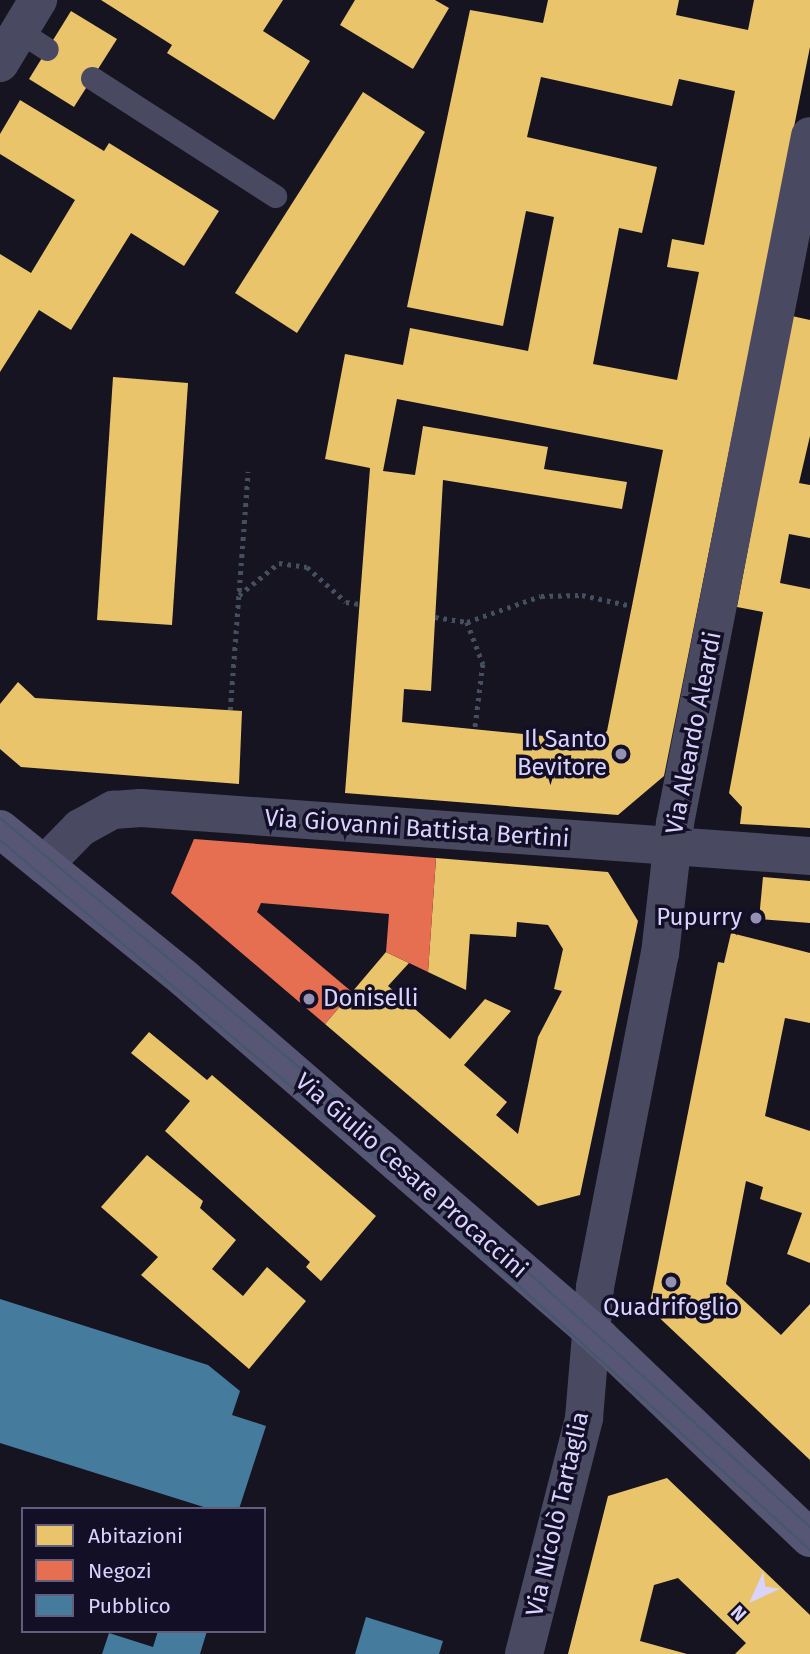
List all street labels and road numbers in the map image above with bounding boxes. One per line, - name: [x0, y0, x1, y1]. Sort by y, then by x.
- street label: Via Aleardo Aleardi: [660, 629, 728, 837]
- street label: Via Giovanni Battista Bertini: [264, 804, 570, 854]
- street label: Via Giulio Cesare Procaccini: [289, 1067, 533, 1285]
- street label: Via Nicolò Tartaglia: [520, 1409, 596, 1619]

